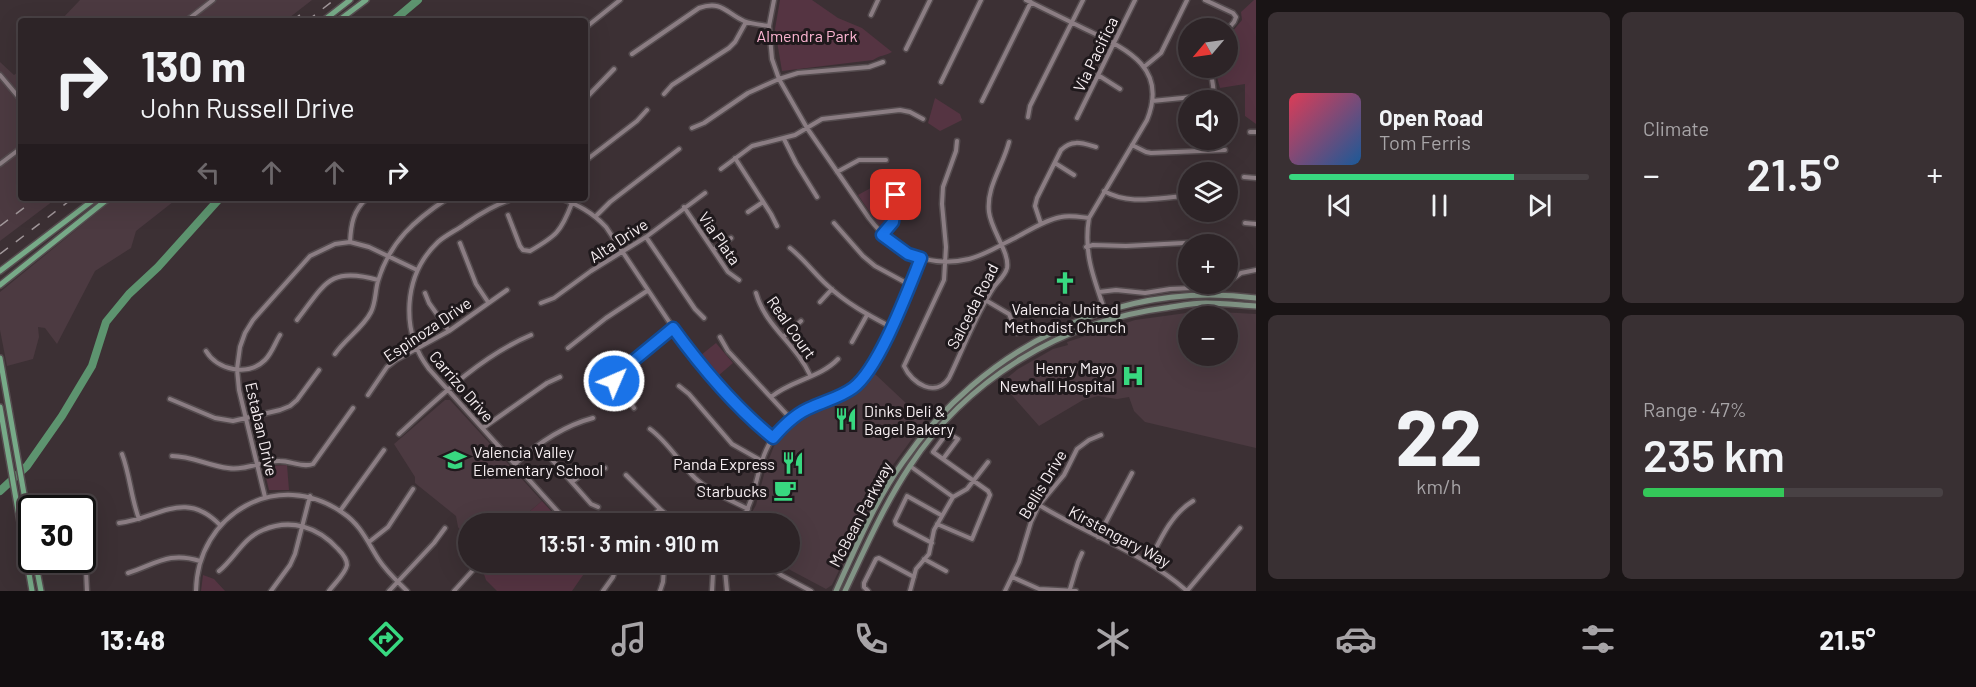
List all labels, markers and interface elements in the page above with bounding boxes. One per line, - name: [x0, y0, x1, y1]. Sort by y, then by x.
- street label: Via Pacifica: [1069, 13, 1121, 95]
- north arrow: [1178, 18, 1238, 78]
- map controls: [1178, 18, 1238, 366]
- park label: Almendra Park: [757, 26, 857, 45]
- text: 130 m: [141, 40, 246, 90]
- icon: right: [42, 42, 120, 120]
- button: sound: [1178, 90, 1238, 150]
- text: John Russell Drive: [141, 91, 355, 123]
- text: Open Road: [1379, 104, 1483, 130]
- text: Climate: [1643, 116, 1709, 140]
- text: Tom Ferris: [1379, 130, 1471, 154]
- text: 21.5°: [1746, 146, 1840, 200]
- text: −: [1643, 154, 1660, 194]
- text: +: [1926, 154, 1943, 194]
- icon: left: [192, 156, 225, 189]
- icon: ahead: [255, 156, 288, 189]
- icon: ahead: [318, 156, 351, 189]
- icon: right: [381, 156, 414, 189]
- button: layers: [1178, 162, 1238, 222]
- pin: [870, 169, 921, 220]
- icon: arrive: [879, 178, 912, 211]
- icon: previous: [1323, 189, 1356, 222]
- icon: pause: [1423, 189, 1456, 222]
- icon: next: [1523, 189, 1556, 222]
- street label: Via Plata: [695, 208, 745, 268]
- street label: Alta Drive: [585, 214, 651, 266]
- button: +: [1178, 234, 1238, 294]
- street label: Salceda Road: [942, 260, 1002, 352]
- church icon: Valencia United Methodist Church: [1052, 270, 1078, 296]
- street label: Real Court: [764, 292, 820, 362]
- street label: Espinoza Drive: [380, 293, 474, 365]
- place label: Valencia United Methodist Church: [1004, 299, 1126, 336]
- button: −: [1178, 306, 1238, 366]
- street label: Carrizo Drive: [426, 346, 498, 426]
- position arrow: [582, 349, 646, 413]
- place label: Henry Mayo Newhall Hospital: [999, 358, 1115, 395]
- hospital icon: Henry Mayo Newhall Hospital: [1120, 363, 1146, 389]
- street label: Estaban Drive: [242, 380, 282, 478]
- text: 22: [1395, 388, 1483, 482]
- text: Range · 47%: [1643, 397, 1747, 421]
- place label: Dinks Deli & Bagel Bakery: [864, 401, 955, 438]
- restaurant icon: Dinks Deli & Bagel Bakery: [833, 406, 859, 432]
- text: 235 km: [1643, 427, 1785, 481]
- place label: Valencia Valley Elementary School: [473, 442, 603, 479]
- street label: Bellis Drive: [1014, 446, 1070, 522]
- school or university icon: Valencia Valley Elementary School: [442, 447, 468, 473]
- restaurant icon: Panda Express: [780, 450, 806, 476]
- place label: Panda Express: [673, 454, 775, 473]
- street label: McBean Parkway: [824, 458, 896, 570]
- text: km/h: [1416, 474, 1462, 498]
- cafe icon: Starbucks: [772, 477, 798, 503]
- place label: Starbucks: [697, 481, 767, 500]
- speed limit sign: 30: [18, 495, 96, 573]
- street label: Kirstengary Way: [1066, 501, 1175, 571]
- text: 13:51 · 3 min · 910 m: [539, 530, 719, 556]
- icon: directions: [365, 618, 407, 660]
- icon: music: [608, 618, 650, 660]
- icon: phone: [850, 618, 892, 660]
- icon: climate: [1092, 618, 1134, 660]
- icon: car: [1335, 618, 1377, 660]
- icon: filters: [1577, 618, 1619, 660]
- text: 13:48: [100, 623, 165, 655]
- text: 21.5°: [1819, 623, 1876, 655]

